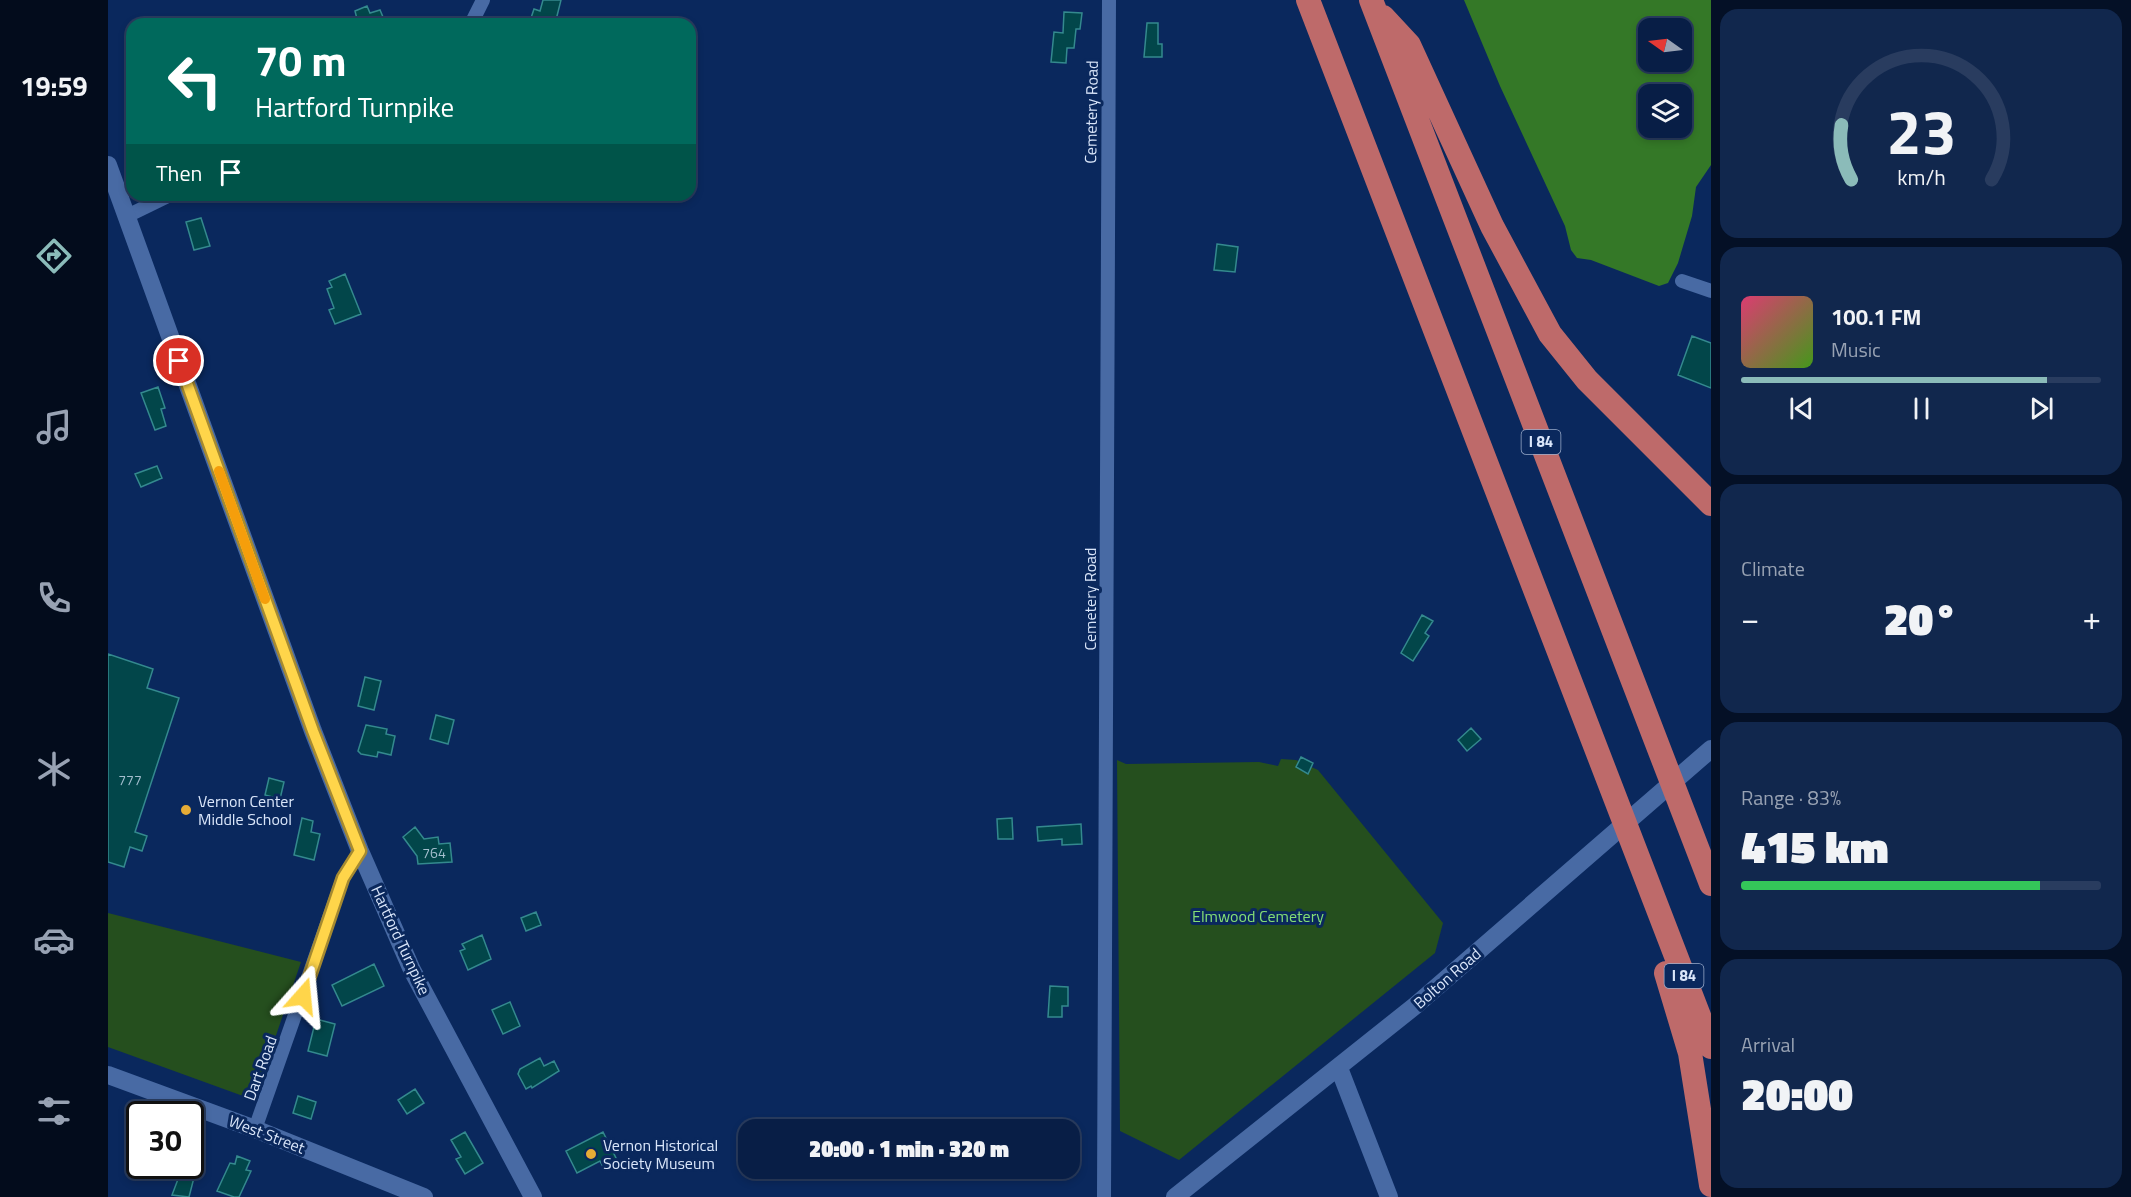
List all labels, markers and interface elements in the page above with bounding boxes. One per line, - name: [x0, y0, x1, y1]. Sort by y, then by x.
- north arrow: [1638, 18, 1692, 72]
- map controls: [1638, 18, 1692, 138]
- text: 70 m: [255, 28, 347, 92]
- icon: left: [156, 42, 234, 120]
- street label: Cemetery Road: [1078, 60, 1104, 164]
- text: 19:59: [20, 65, 88, 106]
- text: 23: [1886, 83, 1956, 178]
- button: layers: [1638, 84, 1692, 138]
- text: Hartford Turnpike: [255, 86, 454, 127]
- text: Then: [156, 156, 202, 190]
- icon: arrive: [214, 156, 247, 189]
- text: km/h: [1897, 162, 1945, 194]
- icon: directions: [33, 235, 75, 277]
- text: 100.1 FM: [1831, 300, 1921, 334]
- text: Music: [1831, 334, 1881, 365]
- pin: [153, 335, 204, 386]
- icon: arrive: [162, 344, 195, 377]
- icon: previous: [1785, 392, 1818, 425]
- icon: pause: [1905, 392, 1938, 425]
- icon: next: [2025, 392, 2058, 425]
- icon: music: [33, 406, 75, 448]
- road number: I 84: [1522, 430, 1560, 454]
- street label: Cemetery Road: [1078, 547, 1102, 651]
- text: Climate: [1741, 553, 1805, 584]
- icon: phone: [33, 577, 75, 619]
- text: 20°: [1884, 584, 1958, 652]
- text: −: [1741, 593, 1759, 643]
- text: +: [2083, 593, 2101, 643]
- icon: climate: [33, 748, 75, 790]
- house number: 777: [118, 769, 142, 790]
- text: Range · 83%: [1741, 782, 1841, 813]
- place label: Vernon Center Middle School: [198, 789, 294, 831]
- marker: Vernon Center Middle School: [179, 803, 193, 817]
- text: 415 km: [1741, 812, 1889, 880]
- house number: 764: [422, 842, 446, 863]
- street label: Hartford Turnpike: [365, 881, 437, 999]
- park label: Elmwood Cemetery: [1192, 904, 1324, 928]
- icon: car: [33, 919, 75, 961]
- street label: Bolton Road: [1408, 942, 1486, 1014]
- position arrow: [271, 964, 335, 1028]
- road number: I 84: [1664, 964, 1704, 988]
- text: Arrival: [1741, 1029, 1795, 1060]
- street label: Dart Road: [237, 1032, 283, 1104]
- text: 20:00: [1741, 1059, 1853, 1127]
- icon: filters: [33, 1090, 75, 1132]
- speed limit sign: 30: [126, 1101, 204, 1179]
- street label: West Street: [225, 1109, 309, 1160]
- text: 20:00 · 1 min · 320 m: [809, 1132, 1009, 1166]
- place label: Vernon Historical Society Museum: [603, 1133, 718, 1175]
- marker: Vernon Historical Society Museum: [584, 1147, 598, 1161]

